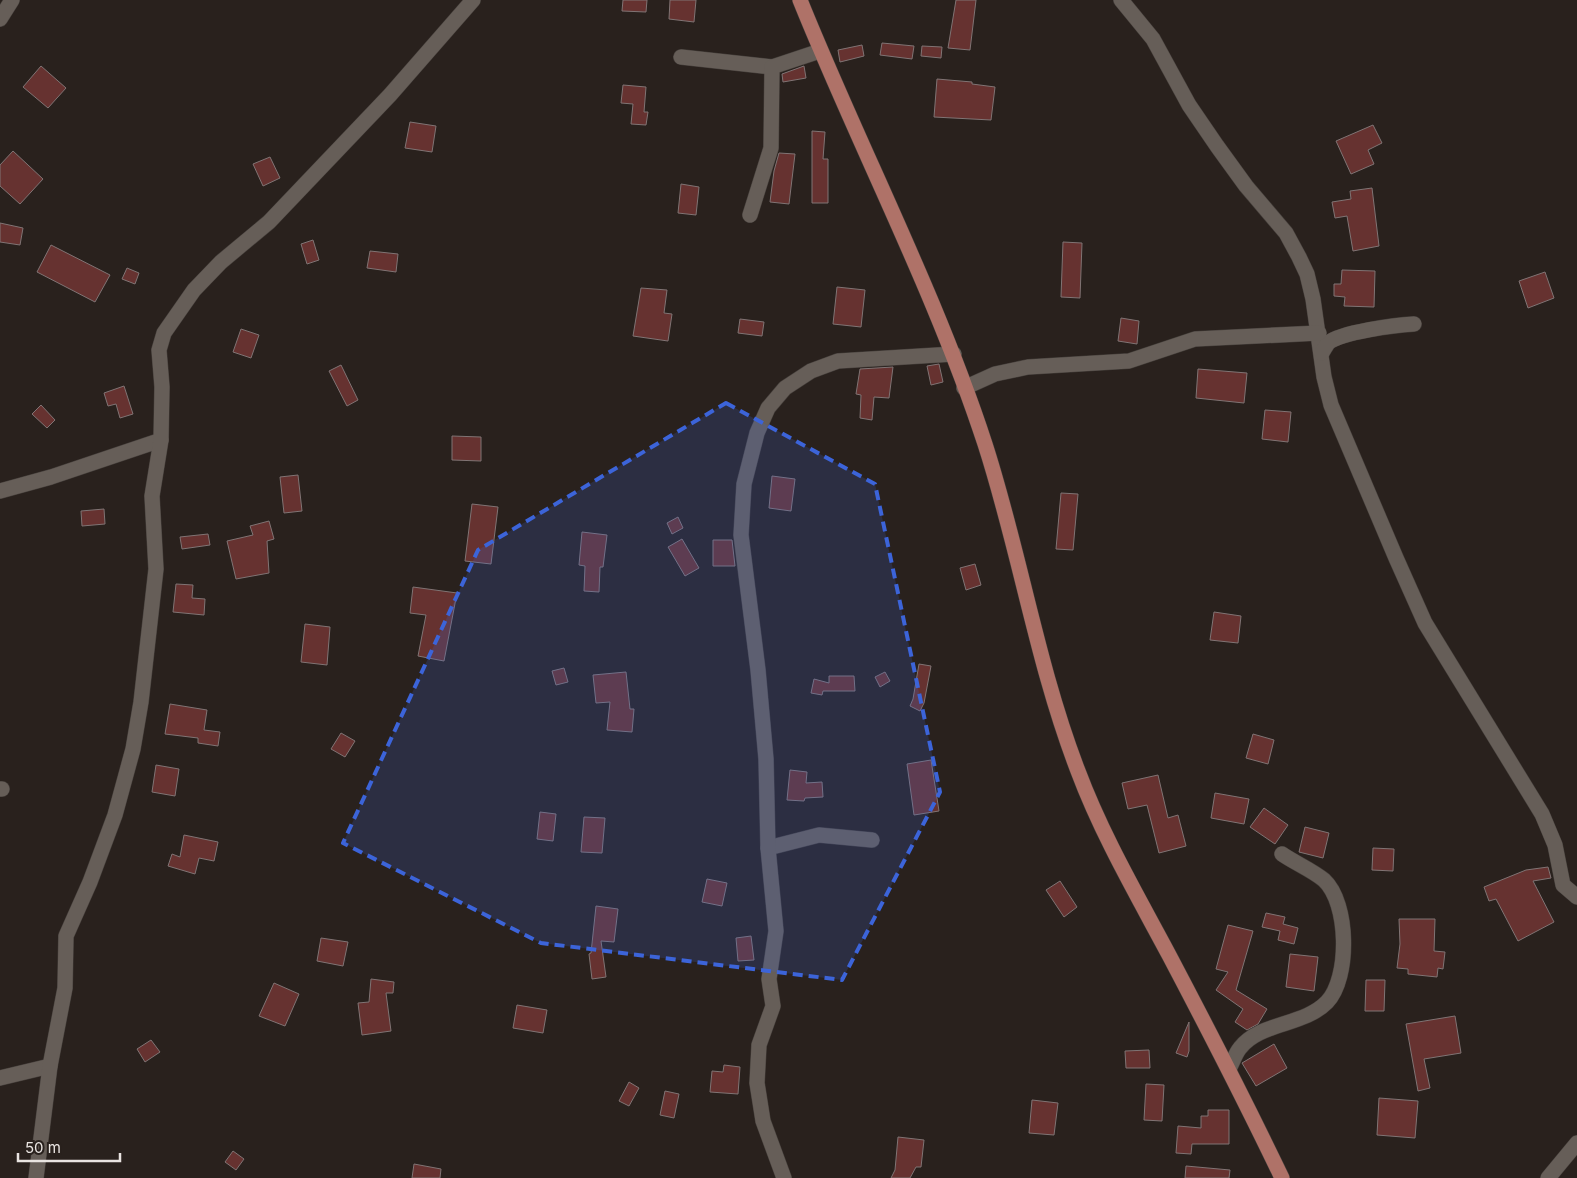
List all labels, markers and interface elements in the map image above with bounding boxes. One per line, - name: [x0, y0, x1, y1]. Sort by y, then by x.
- scale bar: [18, 1130, 120, 1162]
- text: 50 m: [25, 1138, 61, 1157]

